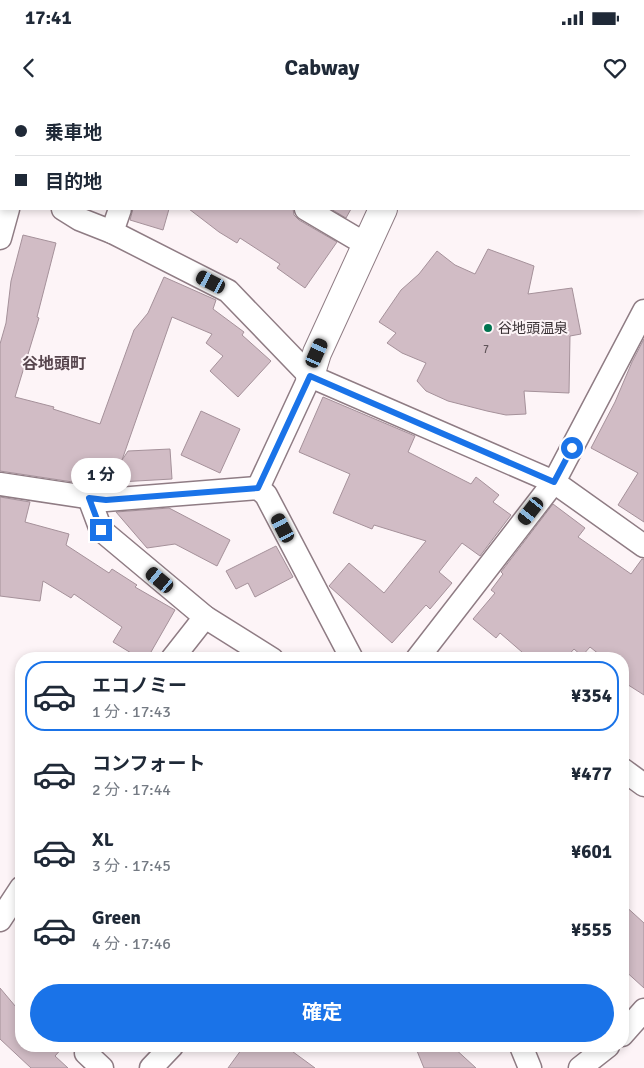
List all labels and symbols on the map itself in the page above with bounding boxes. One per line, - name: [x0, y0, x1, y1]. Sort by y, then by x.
- car: [194, 269, 227, 295]
- place label: 谷地頭温泉: [498, 320, 568, 337]
- marker: 谷地頭温泉: [482, 322, 494, 334]
- car: [304, 336, 329, 370]
- house number: 7: [483, 343, 489, 356]
- district label: 谷地頭町: [22, 354, 86, 374]
- route start: [561, 437, 583, 459]
- callout: 1 分: [71, 458, 131, 492]
- car: [515, 495, 546, 527]
- car: [269, 511, 296, 545]
- route end: [90, 519, 112, 541]
- car: [143, 565, 176, 595]

